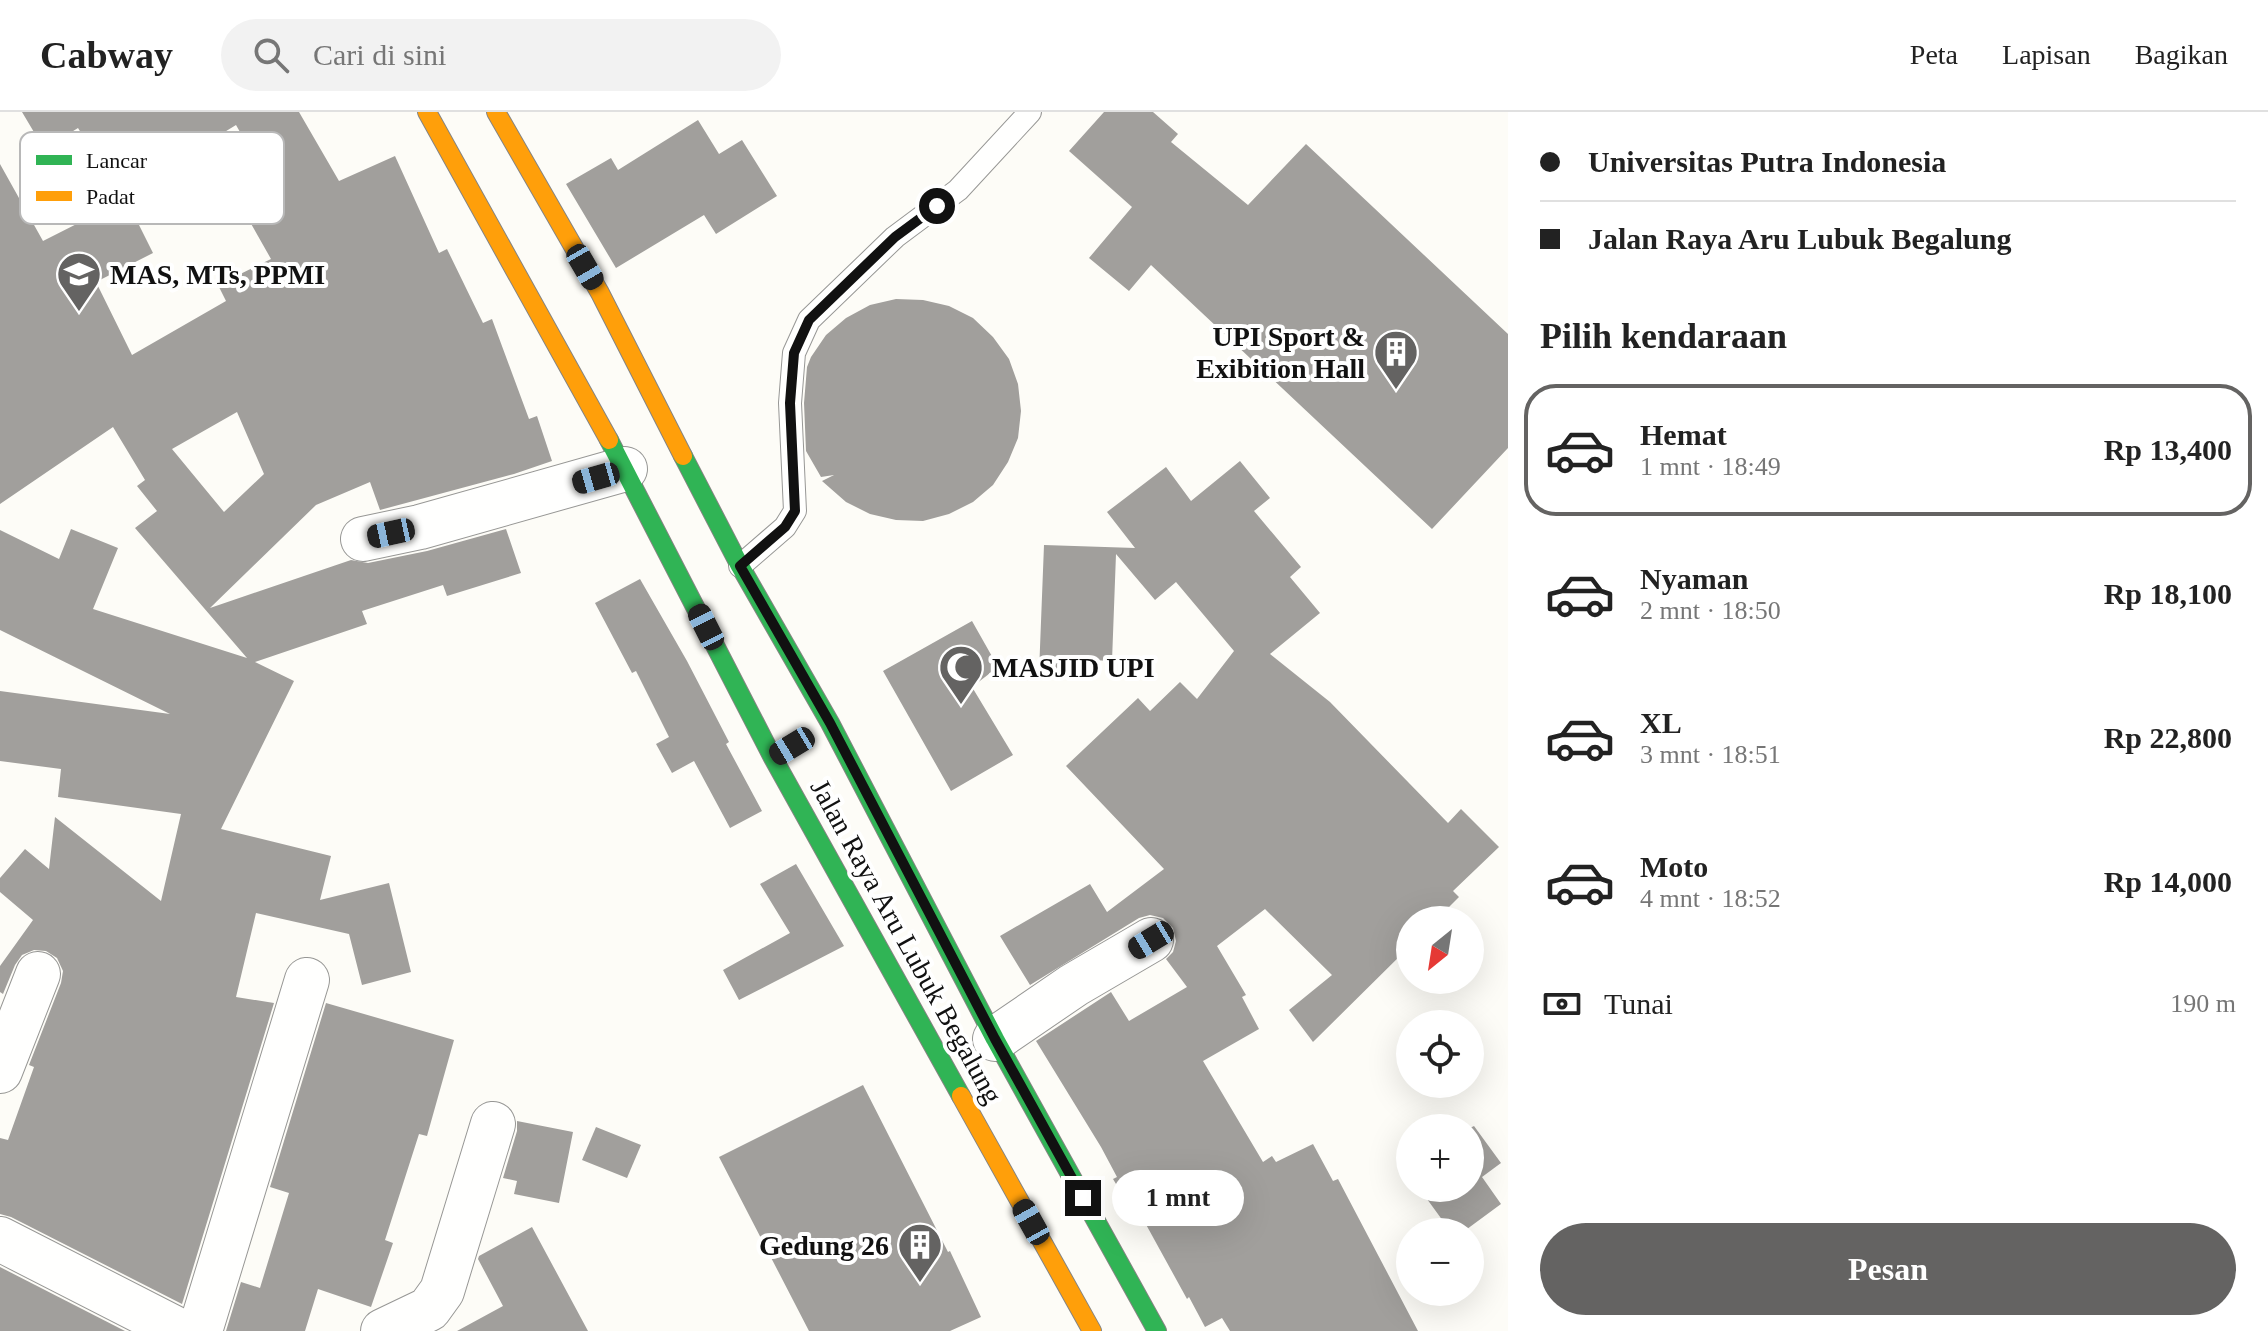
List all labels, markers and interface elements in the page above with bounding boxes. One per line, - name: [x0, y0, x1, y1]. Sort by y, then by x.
- search box: [221, 19, 781, 91]
- icon: search: [249, 33, 293, 77]
- text: Cabway: [40, 34, 173, 76]
- text: Cari di sini: [313, 38, 446, 71]
- text: Peta: [1910, 39, 1958, 70]
- text: Lapisan: [2002, 39, 2091, 70]
- text: Bagikan: [2135, 39, 2228, 70]
- legend: [20, 132, 284, 224]
- text: Universitas Putra Indonesia: [1588, 145, 1946, 178]
- text: Lancar: [86, 148, 148, 173]
- text: Padat: [86, 184, 135, 209]
- route start: [919, 188, 955, 224]
- text: Jalan Raya Aru Lubuk Begalung: [1588, 222, 2011, 255]
- car: [563, 240, 607, 294]
- school or university icon: MAS, MTs, PPMI: [55, 250, 103, 313]
- place label: MAS, MTs, PPMI: [110, 259, 325, 290]
- text: Pilih kendaraan: [1540, 316, 1787, 356]
- place label: UPI Sport & Exibition Hall: [1196, 321, 1365, 384]
- building icon: UPI Sport & Exibition Hall: [1372, 328, 1420, 391]
- icon: car: [1544, 414, 1616, 486]
- text: Hemat: [1640, 418, 1727, 451]
- text: Rp 13,400: [2104, 433, 2232, 466]
- text: 1 mnt · 18:49: [1640, 452, 1781, 481]
- car: [570, 460, 622, 496]
- car: [365, 516, 417, 550]
- icon: car: [1544, 558, 1616, 630]
- text: Nyaman: [1640, 562, 1748, 595]
- text: Rp 18,100: [2104, 577, 2232, 610]
- text: 2 mnt · 18:50: [1640, 596, 1781, 625]
- car: [684, 600, 728, 654]
- mosque icon: MASJID UPI: [937, 643, 985, 706]
- place label: MASJID UPI: [992, 652, 1155, 683]
- icon: car: [1544, 702, 1616, 774]
- text: XL: [1640, 706, 1682, 739]
- text: Rp 22,800: [2104, 721, 2232, 754]
- car: [765, 723, 819, 769]
- text: 3 mnt · 18:51: [1640, 740, 1781, 769]
- street label: Jalan Raya Aru Lubuk Begalung: [804, 774, 1009, 1109]
- icon: car: [1544, 846, 1616, 918]
- text: Moto: [1640, 850, 1708, 883]
- text: Rp 14,000: [2104, 865, 2232, 898]
- text: 4 mnt · 18:52: [1640, 884, 1781, 913]
- north arrow: [1396, 906, 1484, 994]
- map controls: [1396, 906, 1484, 1306]
- car: [1124, 917, 1178, 963]
- icon: cash: [1540, 982, 1584, 1026]
- text: Tunai: [1604, 987, 1673, 1020]
- text: 190 m: [2170, 989, 2236, 1018]
- button: locate: [1396, 1010, 1484, 1098]
- button: +: [1396, 1114, 1484, 1202]
- callout: 1 mnt: [1111, 1170, 1243, 1226]
- route end: [1065, 1180, 1101, 1216]
- text: 1 mnt: [1146, 1183, 1210, 1212]
- car: [1009, 1195, 1053, 1249]
- button: −: [1396, 1218, 1484, 1306]
- building icon: Gedung 26: [896, 1221, 944, 1284]
- button: Pesan: [1540, 1223, 2236, 1315]
- place label: Gedung 26: [759, 1230, 889, 1261]

